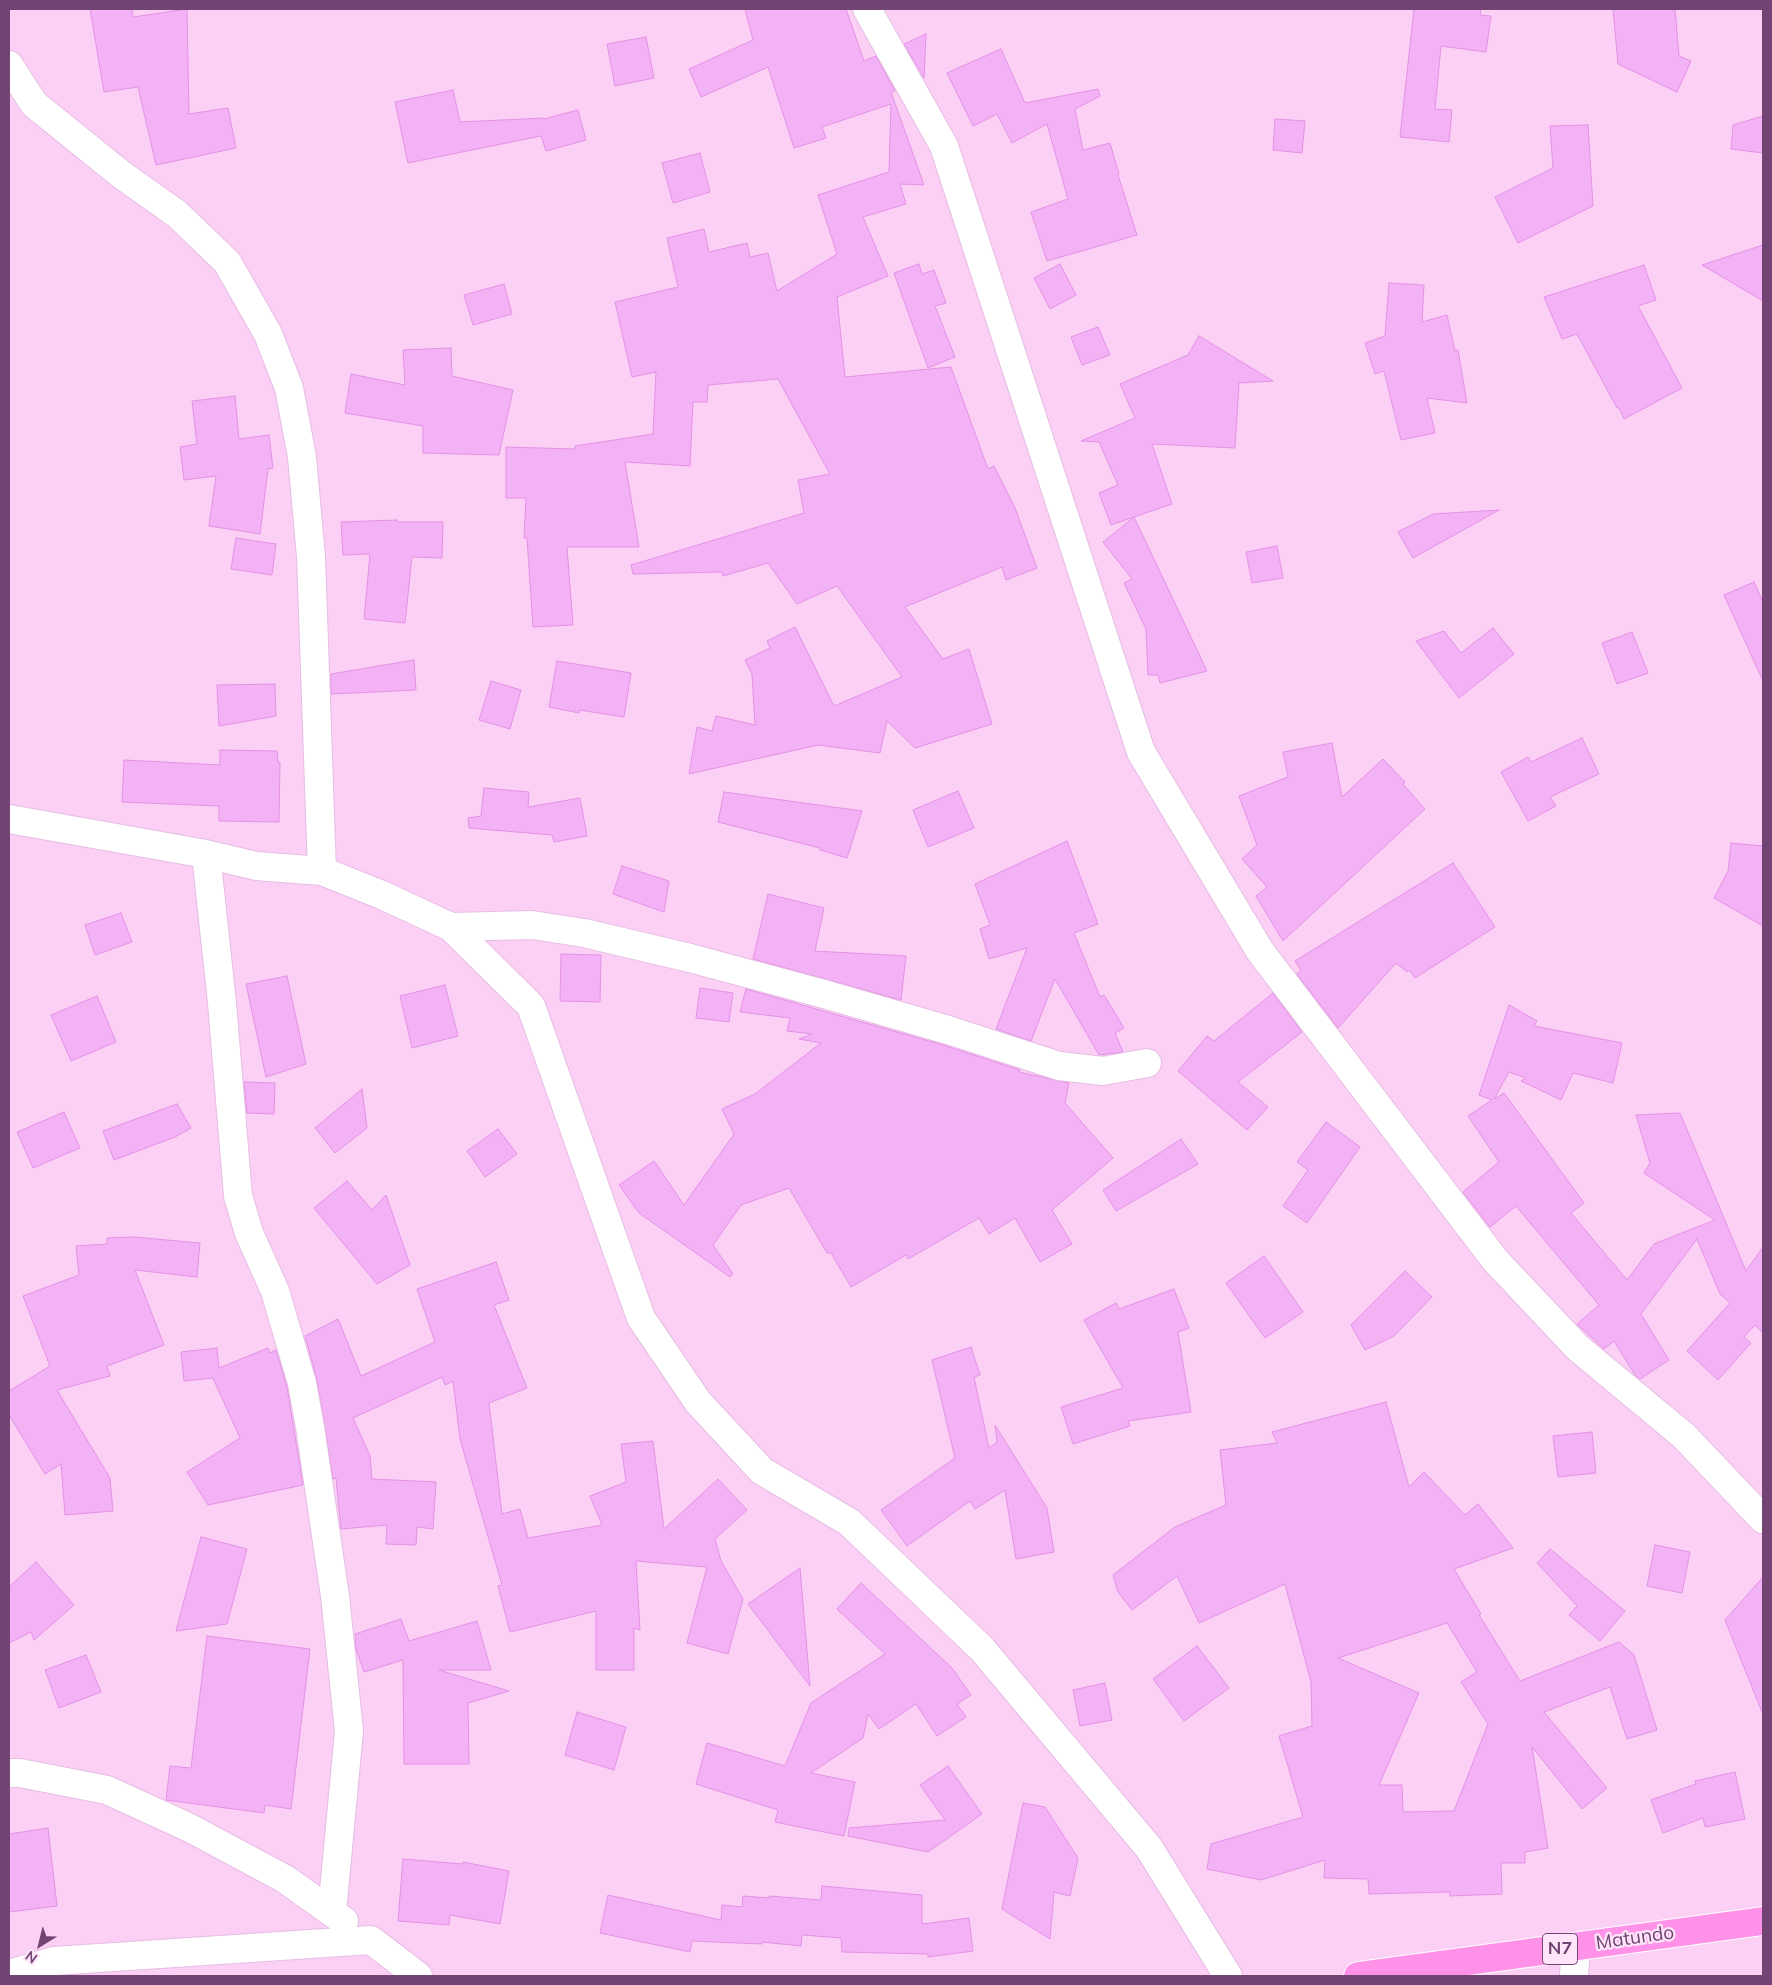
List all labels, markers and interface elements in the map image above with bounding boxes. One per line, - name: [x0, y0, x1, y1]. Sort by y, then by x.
- north arrow: [15, 1920, 65, 1970]
- street label: Matundo: [1594, 1921, 1676, 1955]
- road number: N7: [1542, 1934, 1578, 1965]
- text: N: [22, 1947, 41, 1968]

